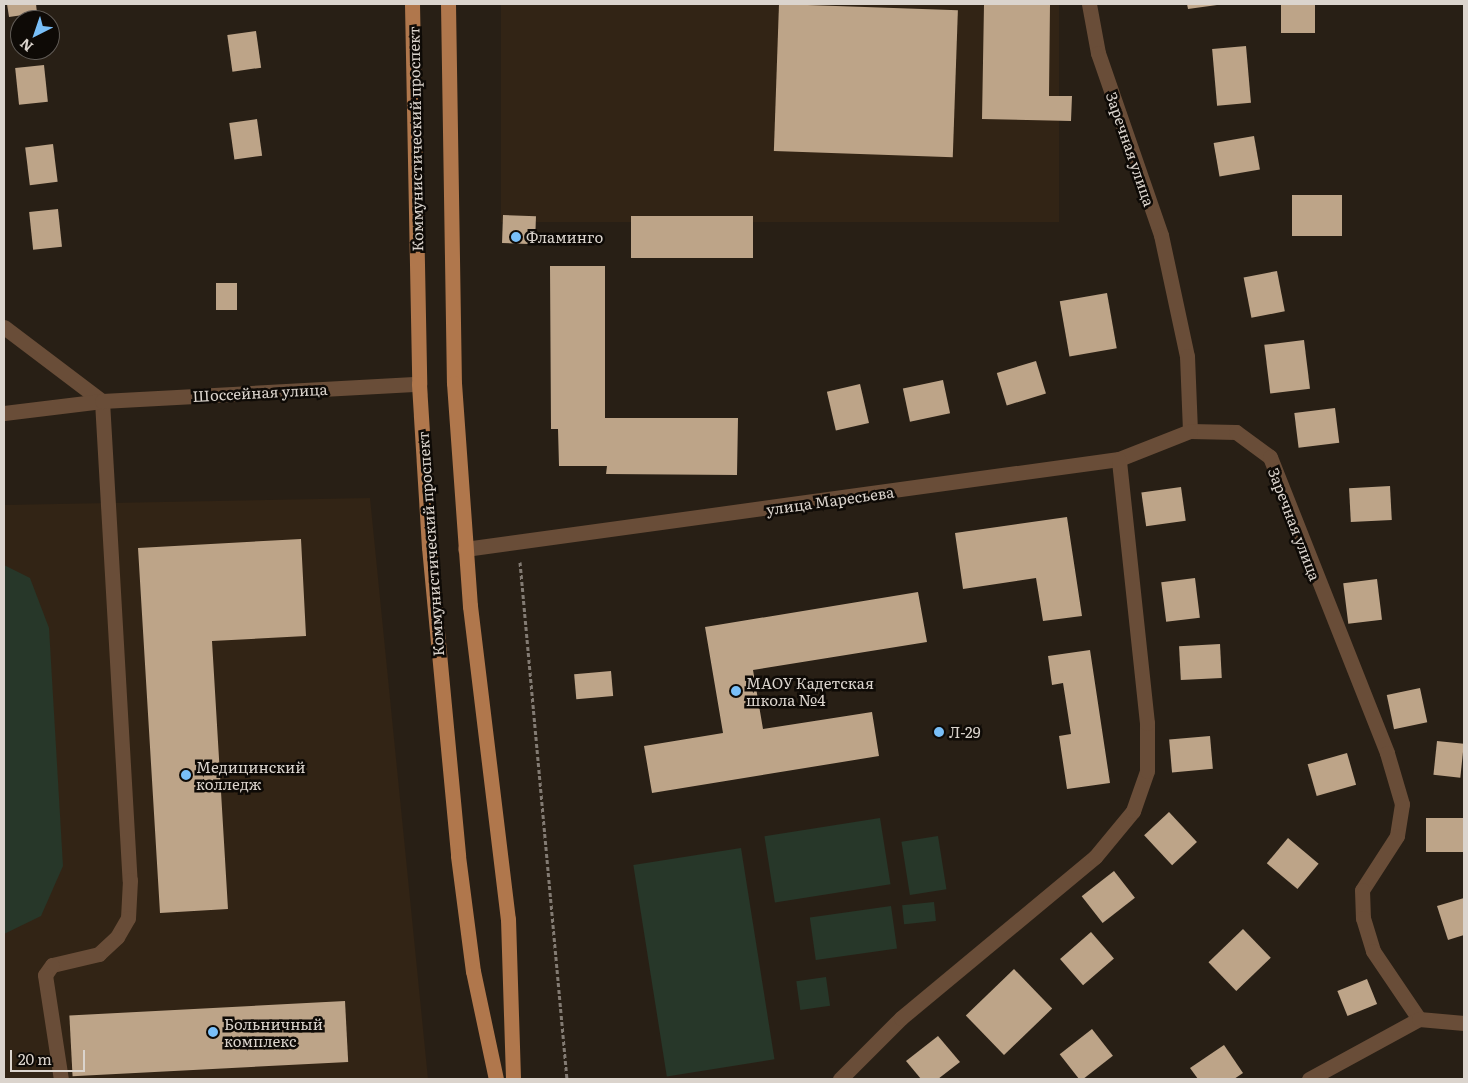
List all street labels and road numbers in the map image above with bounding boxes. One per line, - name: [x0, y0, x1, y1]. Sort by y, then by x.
- street label: Коммунистический проспект: [404, 26, 426, 252]
- street label: Заречная улица: [1103, 90, 1159, 208]
- street label: Шоссейная улица: [192, 379, 328, 405]
- street label: Коммунистический проспект: [413, 431, 447, 657]
- street label: Заречная улица: [1265, 465, 1325, 583]
- street label: улица Маресьева: [765, 482, 895, 518]

